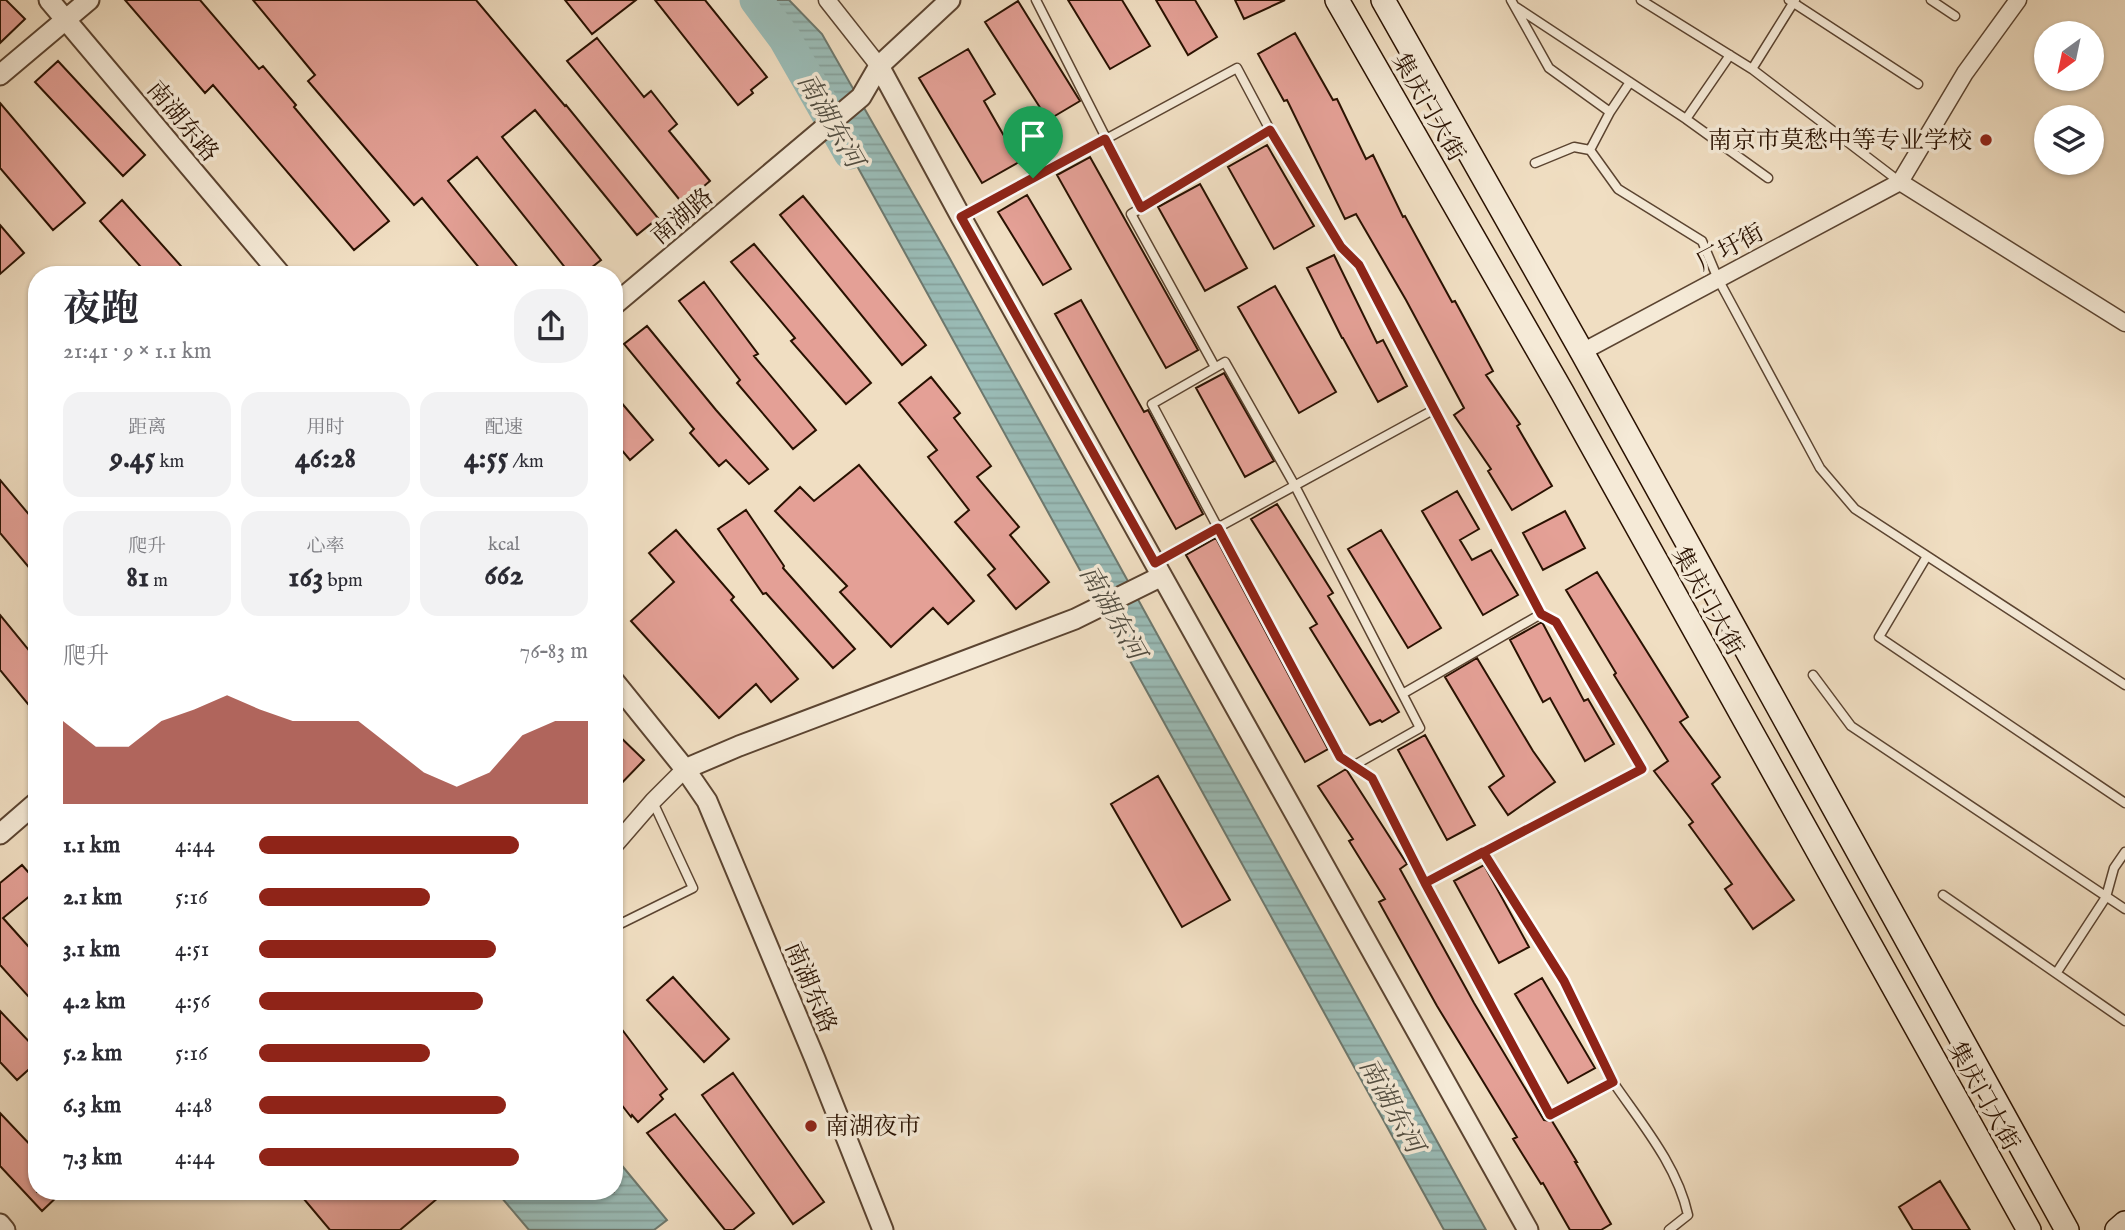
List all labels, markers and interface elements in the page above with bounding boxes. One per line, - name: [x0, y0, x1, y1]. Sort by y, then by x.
- north arrow: [2034, 21, 2104, 91]
- map controls: [2034, 21, 2104, 175]
- street label: 集庆门大街: [1384, 48, 1471, 167]
- water label: 南湖东河: [789, 67, 872, 177]
- street label: 南湖东路: [139, 75, 225, 169]
- button: layers: [2034, 105, 2104, 175]
- pin: [1003, 106, 1063, 178]
- icon: arrive: [1014, 117, 1052, 155]
- place label: 南京市莫愁中等专业学校: [1708, 126, 1972, 157]
- marker: 南京市莫愁中等专业学校: [1978, 132, 1994, 148]
- street label: 南湖路: [645, 182, 721, 252]
- street label: 厂圩街: [1692, 218, 1770, 279]
- text: 夜跑: [63, 287, 139, 335]
- button: share: [514, 289, 588, 363]
- text: 21:41 · 9 × 1.1 km: [63, 337, 212, 366]
- text: 距离: [128, 416, 166, 440]
- text: 用时: [306, 416, 345, 440]
- text: 配速: [485, 416, 523, 440]
- text: 9.45: [110, 440, 155, 478]
- text: 46:28: [295, 440, 356, 478]
- text: 4:55: [464, 440, 508, 478]
- text: km: [155, 450, 184, 474]
- text: /km: [508, 450, 544, 474]
- text: kcal: [488, 533, 520, 557]
- text: 爬升: [128, 535, 166, 559]
- text: 心率: [306, 535, 345, 559]
- street label: 集庆门大街: [1664, 542, 1749, 662]
- text: 662: [484, 557, 524, 595]
- text: 81: [126, 559, 149, 597]
- text: 163: [288, 559, 323, 597]
- water label: 南湖东河: [1071, 559, 1154, 669]
- text: m: [149, 569, 168, 593]
- text: bpm: [323, 569, 363, 593]
- text: 76–83 m: [519, 637, 588, 666]
- text: 爬升: [63, 642, 109, 671]
- text: 1.1 km: [63, 831, 120, 860]
- text: 4:44: [175, 831, 215, 860]
- text: 2.1 km: [63, 883, 122, 912]
- text: 5:16: [175, 883, 208, 912]
- text: 3.1 km: [63, 935, 120, 964]
- text: 4:51: [175, 935, 209, 964]
- street label: 南湖东路: [777, 937, 843, 1038]
- text: 4.2 km: [63, 987, 126, 1016]
- text: 4:56: [175, 987, 210, 1016]
- street label: 集庆门大街: [1940, 1037, 2025, 1157]
- text: 5.2 km: [63, 1039, 122, 1068]
- text: 5:16: [175, 1039, 208, 1068]
- water label: 南湖东河: [1351, 1052, 1432, 1163]
- text: 6.3 km: [63, 1091, 121, 1120]
- text: 4:48: [175, 1091, 213, 1120]
- place label: 南湖夜市: [825, 1112, 921, 1143]
- marker: 南湖夜市: [803, 1118, 819, 1134]
- text: 7.3 km: [63, 1143, 122, 1172]
- text: 4:44: [175, 1143, 215, 1172]

